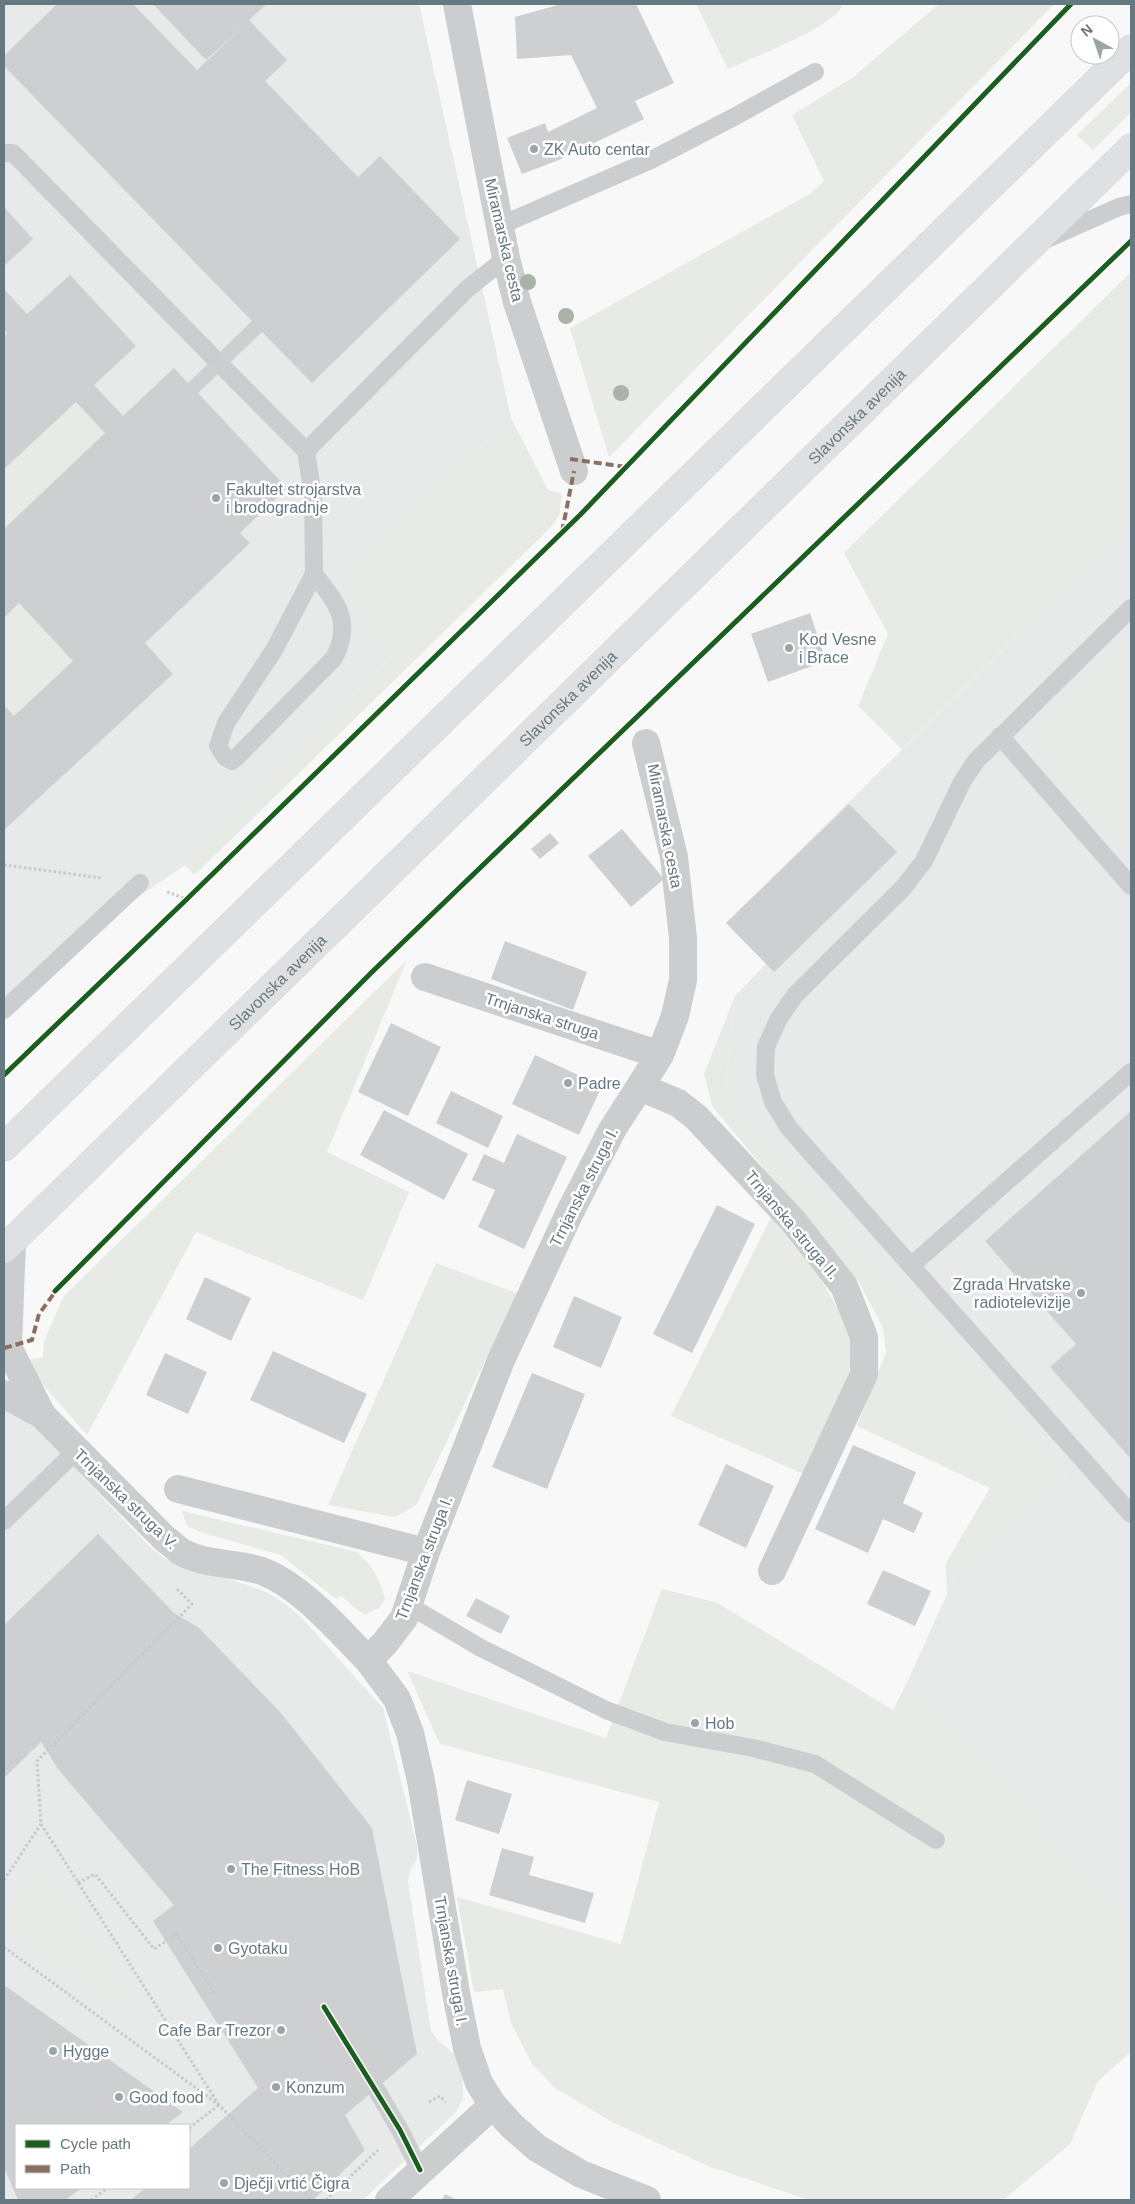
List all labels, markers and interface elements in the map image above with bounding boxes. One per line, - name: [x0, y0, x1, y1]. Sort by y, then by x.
- north arrow: [1070, 15, 1120, 65]
- text: N: [1078, 21, 1096, 39]
- place label: ZK Auto centar: [544, 141, 651, 158]
- marker: ZK Auto centar: [528, 143, 540, 155]
- street label: Miramarska cesta: [482, 177, 527, 304]
- street label: Slavonska avenija: [805, 365, 909, 467]
- place label: Fakultet strojarstva i brodogradnje: [226, 481, 361, 516]
- marker: Fakultet strojarstva i brodogradnje: [210, 492, 222, 504]
- place label: Kod Vesne i Brace: [799, 631, 877, 666]
- marker: Kod Vesne i Brace: [783, 642, 795, 654]
- street label: Slavonska avenija: [516, 647, 620, 750]
- street label: Miramarska cesta: [645, 762, 685, 890]
- street label: Slavonska avenija: [225, 931, 329, 1033]
- street label: Trnjanska struga: [483, 990, 601, 1042]
- place label: Padre: [578, 1075, 621, 1092]
- marker: Padre: [562, 1077, 574, 1089]
- street label: Trnjanska struga I.: [546, 1124, 622, 1250]
- street label: Trnjanska struga II.: [742, 1167, 842, 1283]
- place label: Zgrada Hrvatske radiotelevizije: [953, 1276, 1071, 1311]
- marker: Zgrada Hrvatske radiotelevizije: [1075, 1287, 1087, 1299]
- street label: Trnjanska struga V.: [71, 1445, 181, 1553]
- street label: Trnjanska struga I.: [392, 1493, 456, 1623]
- place label: Hob: [705, 1715, 734, 1732]
- marker: Hob: [689, 1717, 701, 1729]
- place label: The Fitness HoB: [241, 1861, 360, 1878]
- marker: The Fitness HoB: [225, 1863, 237, 1875]
- street label: Trnjanska struga I.: [431, 1895, 471, 2027]
- place label: Gyotaku: [228, 1940, 288, 1957]
- marker: Gyotaku: [212, 1942, 224, 1954]
- place label: Cafe Bar Trezor: [158, 2022, 272, 2039]
- marker: Cafe Bar Trezor: [275, 2024, 287, 2036]
- place label: Hygge: [63, 2043, 109, 2060]
- marker: Hygge: [47, 2045, 59, 2057]
- place label: Konzum: [286, 2079, 345, 2096]
- marker: Konzum: [270, 2081, 282, 2093]
- place label: Good food: [129, 2089, 204, 2106]
- marker: Good food: [113, 2091, 125, 2103]
- legend: [15, 2124, 190, 2189]
- text: Cycle path: [60, 2135, 131, 2152]
- text: Path: [60, 2160, 91, 2177]
- place label: Dječji vrtić Čigra: [234, 2174, 350, 2192]
- marker: Dječji vrtić Čigra: [218, 2177, 230, 2189]

